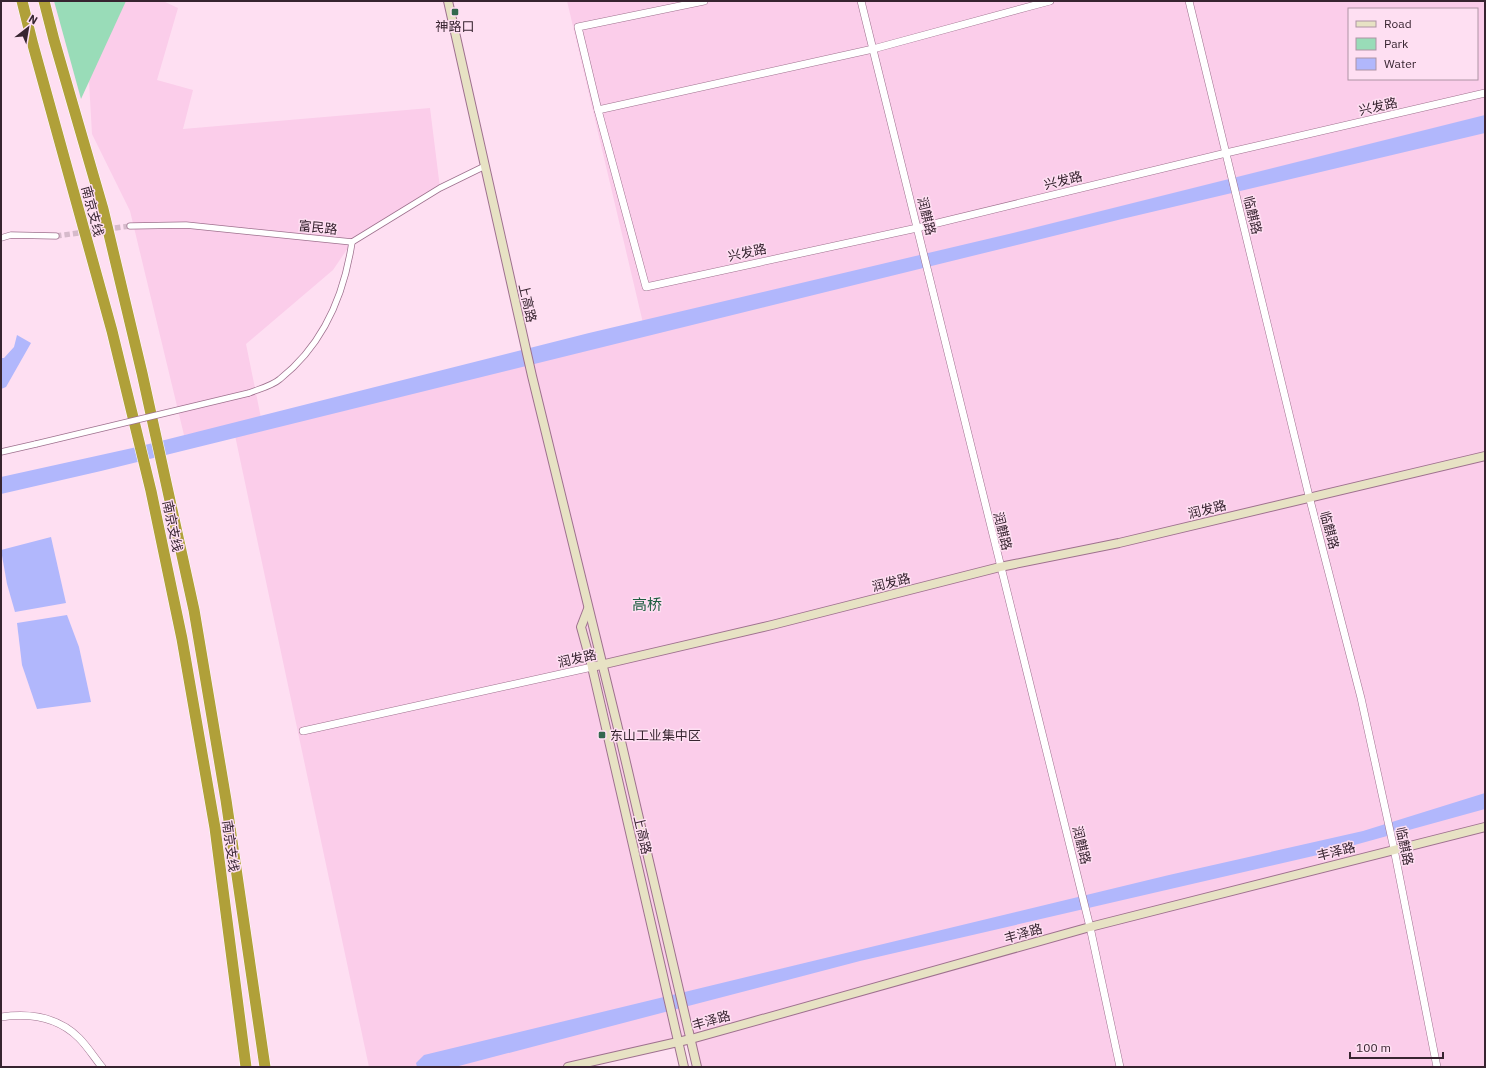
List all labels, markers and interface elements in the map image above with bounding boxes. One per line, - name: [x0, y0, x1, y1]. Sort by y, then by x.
- marker: 神路口: [450, 7, 460, 17]
- north arrow: [8, 8, 48, 48]
- legend: [1348, 8, 1478, 80]
- text: N: [26, 11, 40, 27]
- text: Road: [1384, 16, 1412, 31]
- place label: 神路口: [435, 18, 475, 35]
- text: Park: [1384, 36, 1409, 51]
- text: Water: [1384, 56, 1417, 71]
- street label: 兴发路: [1357, 94, 1399, 119]
- street label: 兴发路: [1042, 168, 1084, 193]
- street label: 南京支线: [78, 184, 107, 238]
- street label: 临麒路: [1240, 194, 1265, 236]
- street label: 润麒路: [914, 195, 939, 237]
- street label: 富民路: [298, 217, 338, 238]
- street label: 兴发路: [726, 240, 768, 265]
- street label: 上高路: [515, 282, 540, 324]
- street label: 润发路: [1186, 497, 1228, 522]
- street label: 南京支线: [159, 499, 186, 553]
- street label: 临麒路: [1316, 509, 1343, 551]
- street label: 润麒路: [990, 510, 1015, 552]
- street label: 润发路: [870, 570, 912, 595]
- district label: 高桥: [632, 595, 662, 614]
- street label: 润发路: [556, 646, 598, 671]
- place label: 东山工业集中区: [610, 727, 701, 744]
- marker: 东山工业集中区: [597, 730, 607, 740]
- street label: 上高路: [630, 814, 655, 856]
- street label: 南京支线: [218, 819, 243, 873]
- street label: 润麒路: [1069, 824, 1094, 866]
- street label: 临麒路: [1392, 825, 1417, 867]
- street label: 丰泽路: [1315, 839, 1357, 864]
- street label: 丰泽路: [1002, 920, 1044, 947]
- street label: 丰泽路: [690, 1007, 732, 1034]
- scale bar: [1350, 1034, 1443, 1060]
- text: 100 m: [1356, 1040, 1391, 1055]

